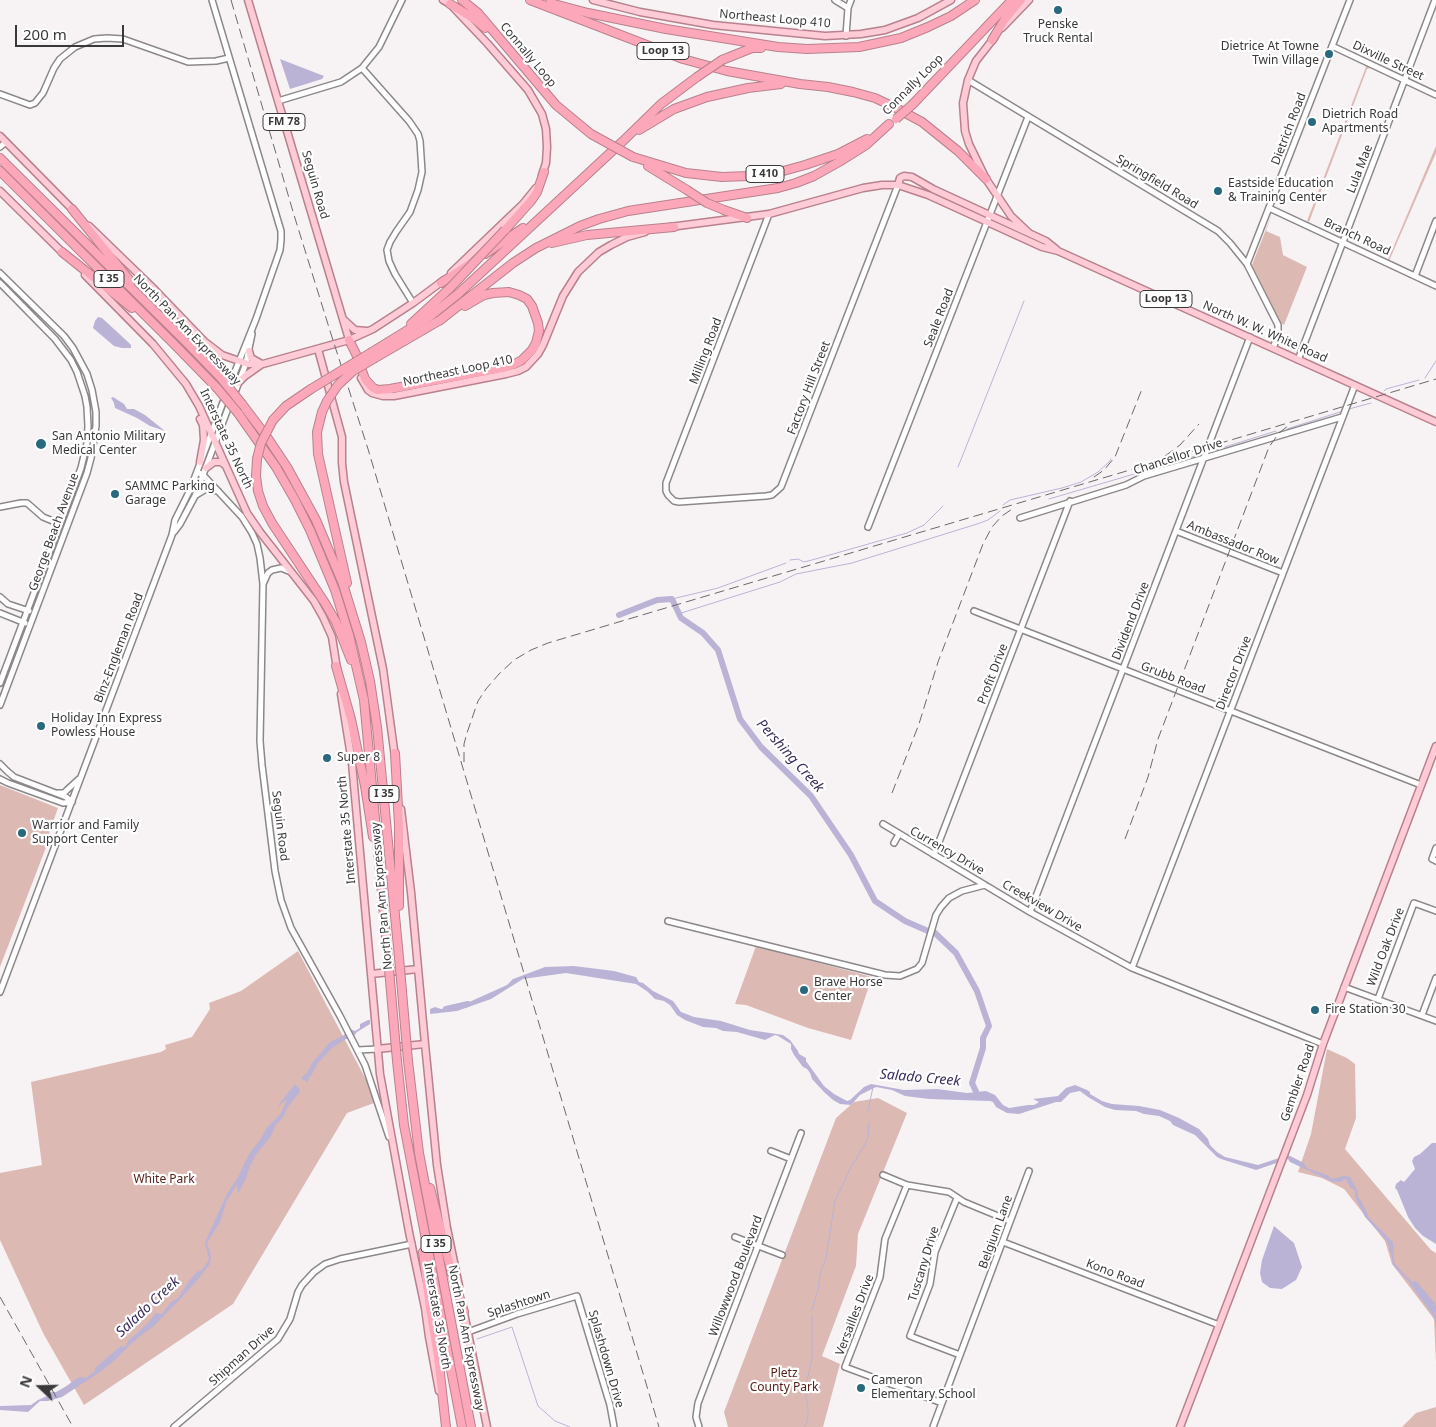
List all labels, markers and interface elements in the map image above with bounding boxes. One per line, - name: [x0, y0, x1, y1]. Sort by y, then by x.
- marker: Penske Truck Rental: [1052, 4, 1064, 16]
- street label: Northeast Loop 410: [719, 7, 831, 31]
- scale bar: [18, 15, 126, 47]
- place label: Penske Truck Rental: [1023, 18, 1093, 46]
- street label: Connally Loop: [497, 20, 559, 90]
- text: 200 m: [23, 24, 67, 44]
- street label: Dixville Street: [1350, 38, 1426, 84]
- place label: Dietrice At Towne Twin Village: [1221, 40, 1319, 68]
- road number: Loop 13: [637, 42, 689, 59]
- marker: Dietrice At Towne Twin Village: [1323, 48, 1335, 60]
- street label: Connally Loop: [880, 52, 946, 118]
- street label: Dietrich Road: [1269, 91, 1309, 167]
- place label: Dietrich Road Apartments: [1322, 108, 1398, 136]
- road number: FM 78: [263, 114, 305, 130]
- marker: Dietrich Road Apartments: [1306, 116, 1318, 128]
- street label: Lula Mae: [1344, 143, 1376, 195]
- street label: Seguin Road: [298, 149, 332, 221]
- street label: Springfield Road: [1113, 152, 1201, 212]
- road number: I 410: [746, 165, 784, 182]
- place label: Eastside Education & Training Center: [1228, 177, 1334, 205]
- marker: Eastside Education & Training Center: [1212, 185, 1224, 197]
- street label: Branch Road: [1321, 215, 1393, 259]
- road number: I 35: [94, 270, 124, 288]
- street label: North Pan Am Expressway: [130, 272, 244, 388]
- street label: Seale Road: [921, 287, 957, 349]
- road number: Loop 13: [1140, 290, 1192, 308]
- street label: North W. W. White Road: [1201, 298, 1329, 366]
- street label: Milling Road: [687, 316, 725, 386]
- street label: Factory Hill Street: [784, 339, 834, 437]
- street label: Northeast Loop 410: [402, 352, 514, 390]
- street label: Interstate 35 North: [197, 387, 255, 491]
- place label: San Antonio Military Medical Center: [52, 430, 166, 458]
- street label: Chancellor Drive: [1132, 436, 1224, 478]
- marker: San Antonio Military Medical Center: [34, 437, 48, 451]
- street label: George Beach Avenue: [26, 471, 82, 593]
- place label: SAMMC Parking Garage: [125, 480, 215, 508]
- marker: SAMMC Parking Garage: [109, 488, 121, 500]
- street label: Ambassador Row: [1185, 518, 1281, 568]
- street label: Dividend Drive: [1109, 580, 1153, 662]
- street label: Binz-Engleman Road: [91, 591, 147, 705]
- street label: Director Drive: [1213, 634, 1255, 712]
- street label: Profit Drive: [975, 642, 1011, 706]
- street label: Grubb Road: [1139, 659, 1207, 697]
- place label: Holiday Inn Express Powless House: [51, 712, 162, 740]
- water label: Pershing Creek: [753, 716, 827, 796]
- marker: Holiday Inn Express Powless House: [35, 720, 47, 732]
- place label: Super 8: [337, 751, 380, 765]
- marker: Super 8: [321, 752, 333, 764]
- street label: Interstate 35 North: [335, 775, 359, 885]
- road number: I 35: [369, 786, 399, 802]
- street label: Seguin Road: [269, 790, 291, 862]
- place label: Warrior and Family Support Center: [32, 819, 139, 847]
- street label: North Pan Am Expressway: [368, 821, 396, 971]
- street label: Currency Drive: [907, 824, 987, 878]
- marker: Warrior and Family Support Center: [16, 827, 28, 839]
- street label: Creekview Drive: [999, 877, 1085, 935]
- street label: Wild Oak Drive: [1364, 906, 1408, 988]
- place label: Brave Horse Center: [814, 976, 883, 1004]
- marker: Brave Horse Center: [798, 984, 810, 996]
- place label: Fire Station 30: [1325, 1003, 1406, 1017]
- marker: Fire Station 30: [1309, 1004, 1321, 1016]
- street label: Gembler Road: [1278, 1042, 1318, 1124]
- water label: Salado Creek: [879, 1066, 961, 1090]
- park label: White Park: [133, 1173, 195, 1187]
- street label: Belgium Lane: [976, 1193, 1016, 1271]
- street label: Willowwood Boulevard: [706, 1213, 766, 1339]
- street label: Tuscany Drive: [906, 1225, 942, 1303]
- road number: I 35: [421, 1236, 451, 1252]
- street label: Kono Road: [1084, 1256, 1146, 1292]
- street label: Interstate 35 North: [420, 1261, 454, 1371]
- street label: North Pan Am Expressway: [445, 1264, 487, 1412]
- street label: Versailles Drive: [833, 1272, 877, 1358]
- water label: Salado Creek: [113, 1273, 183, 1341]
- street label: Splashtown: [486, 1287, 552, 1321]
- street label: Splashdown Drive: [585, 1308, 627, 1410]
- street label: Shipman Drive: [206, 1323, 278, 1389]
- north arrow: [15, 1362, 65, 1412]
- park label: Pletz County Park: [750, 1367, 818, 1395]
- text: N: [15, 1373, 36, 1390]
- place label: Cameron Elementary School: [871, 1374, 976, 1402]
- marker: Cameron Elementary School: [855, 1382, 867, 1394]

